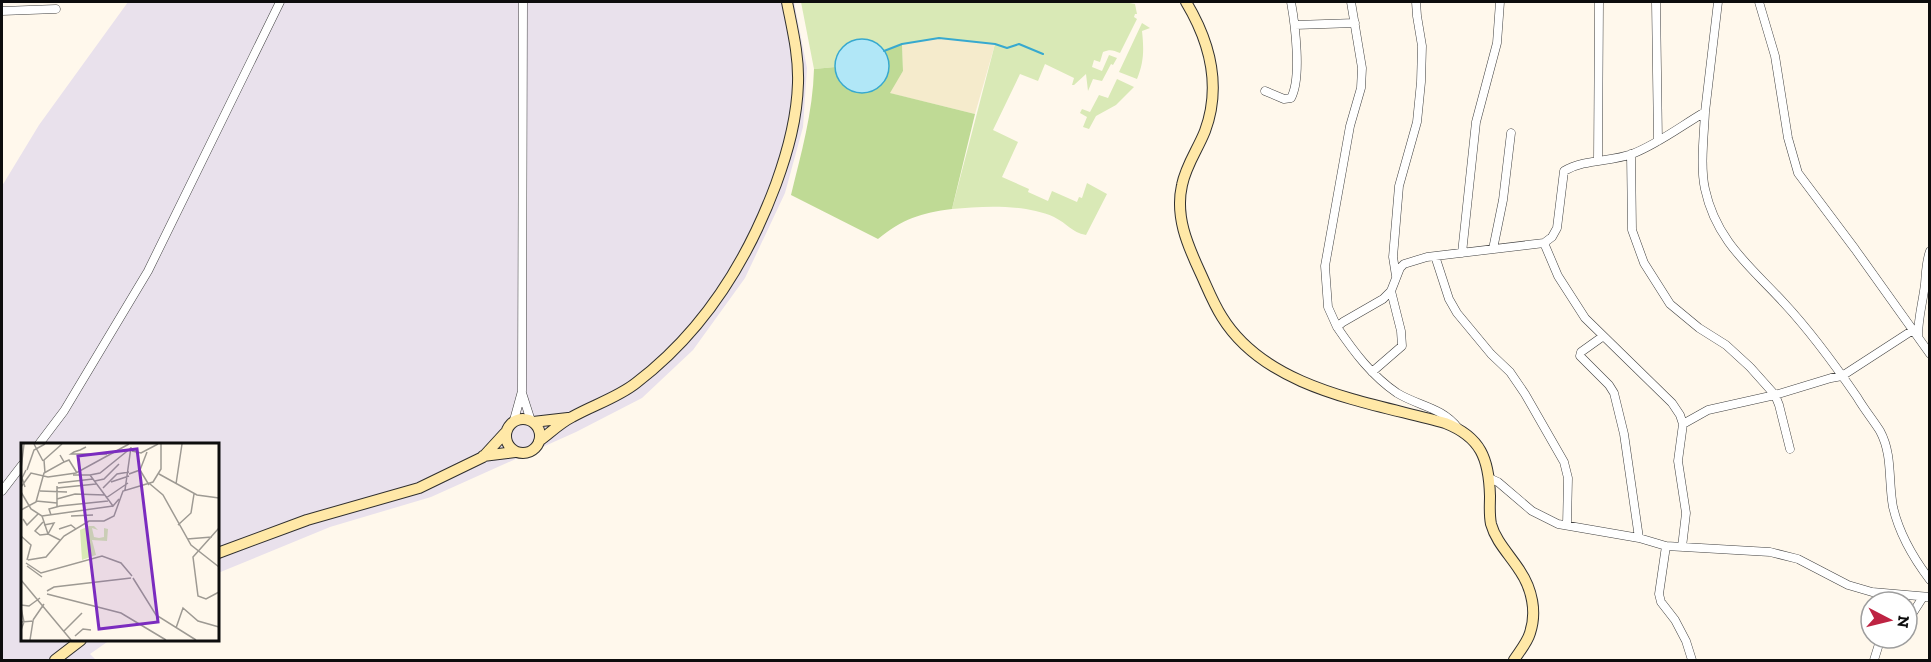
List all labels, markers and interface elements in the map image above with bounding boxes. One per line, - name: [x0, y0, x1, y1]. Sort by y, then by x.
- inset map: [21, 443, 219, 641]
- north arrow: [1859, 590, 1919, 650]
- text: N: [1893, 615, 1914, 629]

